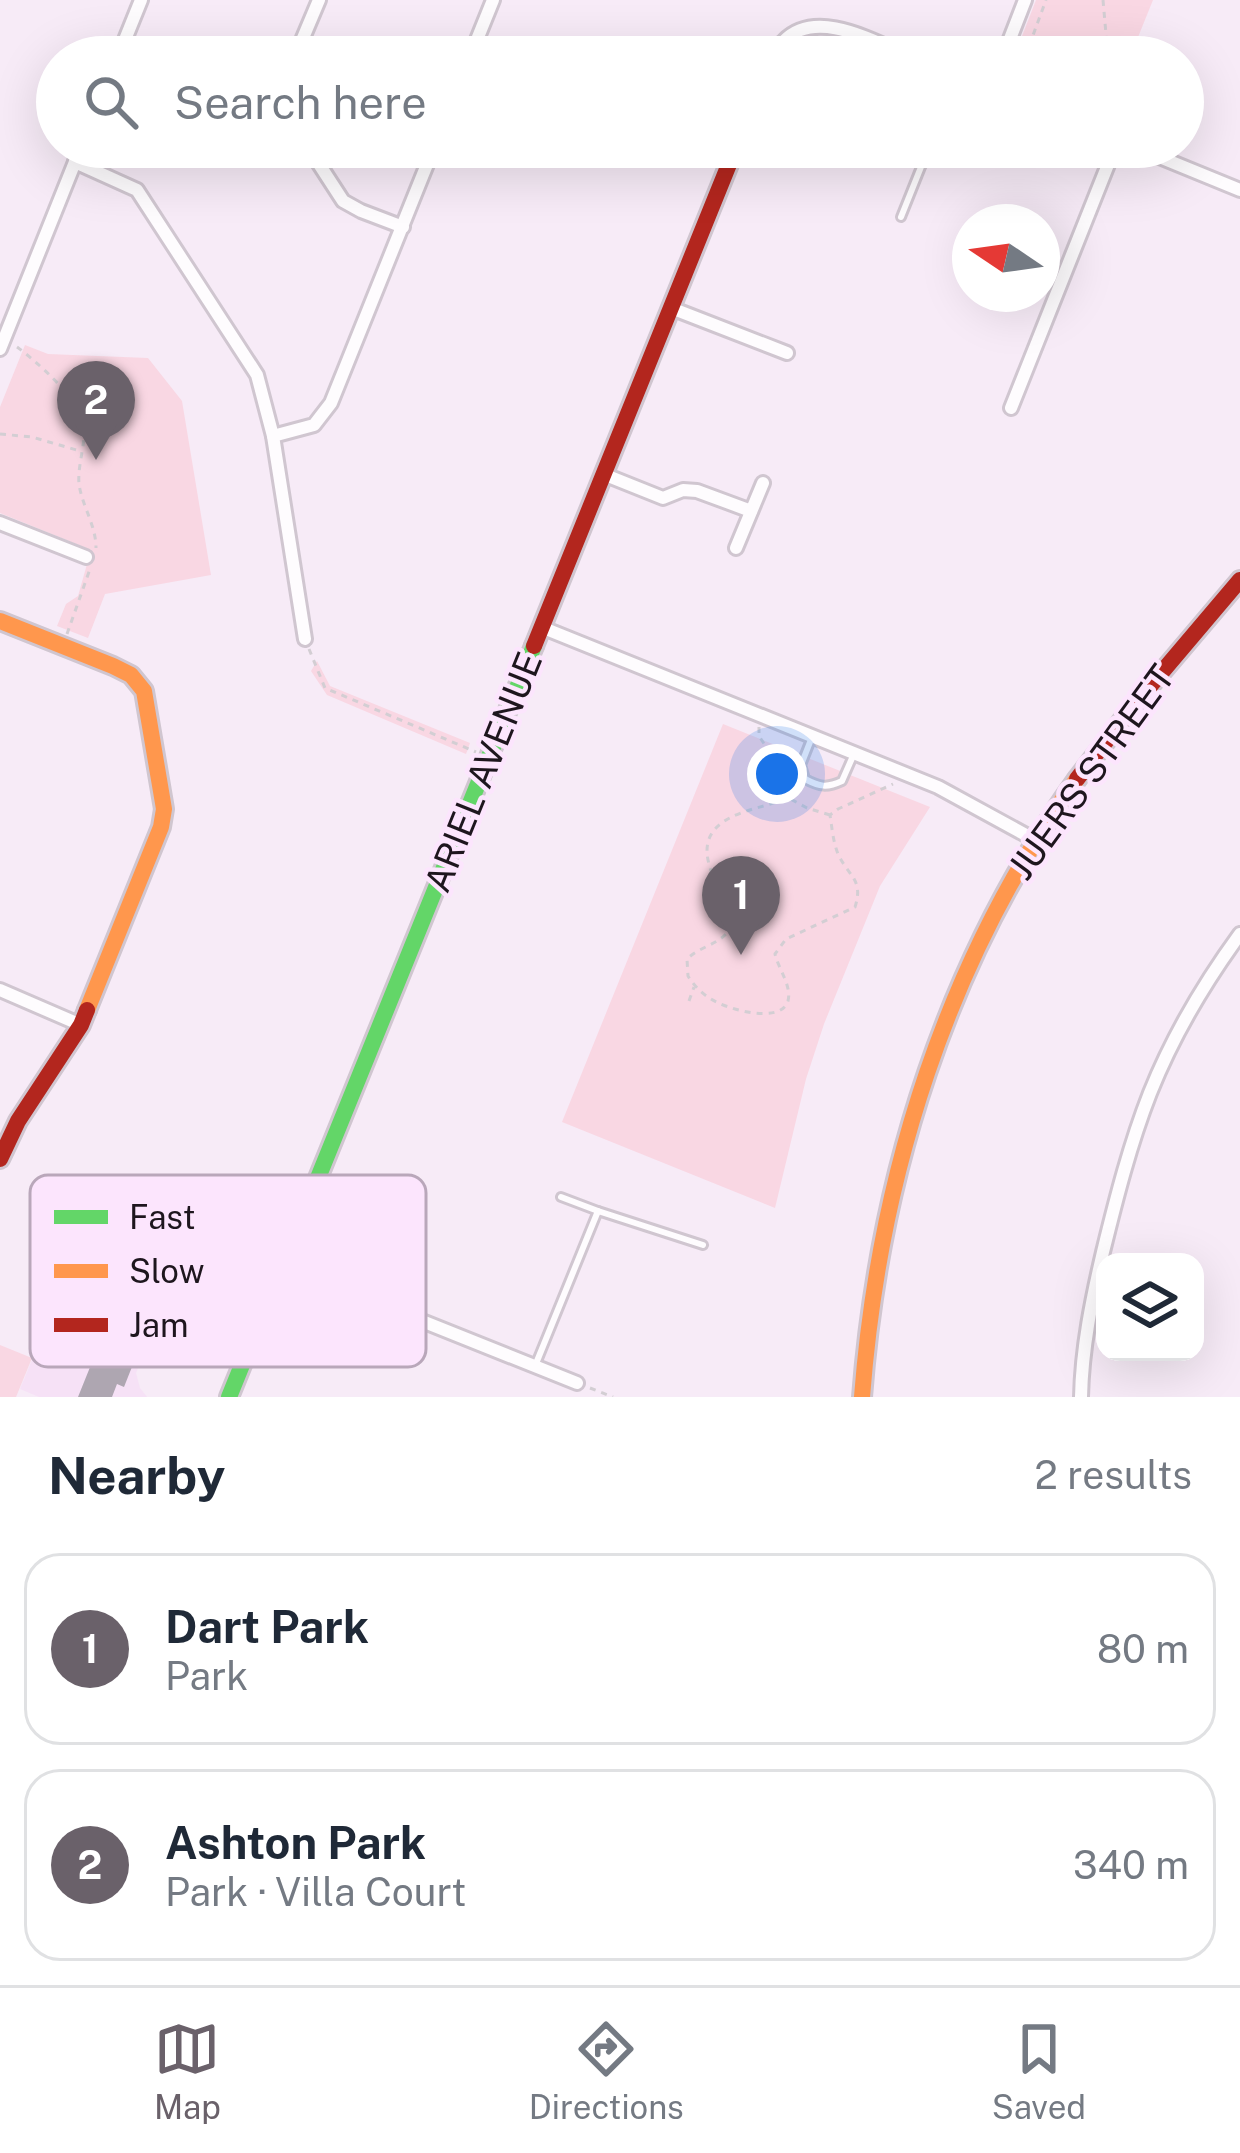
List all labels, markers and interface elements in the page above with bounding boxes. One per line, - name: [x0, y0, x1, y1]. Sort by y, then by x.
- search box: [36, 36, 1204, 168]
- icon: search: [78, 69, 144, 135]
- text: Search here: [174, 76, 427, 129]
- north arrow: [952, 204, 1060, 312]
- pin: 2: [57, 361, 135, 460]
- street label: ARIEL AVENUE: [416, 646, 550, 898]
- street label: JUERS STREET: [999, 657, 1183, 887]
- your location: [747, 744, 807, 804]
- pin: 1: [702, 856, 780, 955]
- legend: [30, 1175, 426, 1367]
- text: Fast: [129, 1198, 196, 1236]
- text: Slow: [129, 1252, 204, 1290]
- map controls: [1096, 1253, 1204, 1361]
- button: layers: [1096, 1253, 1204, 1361]
- text: Jam: [129, 1306, 189, 1344]
- text: Nearby: [48, 1446, 225, 1505]
- text: 2 results: [1035, 1452, 1192, 1498]
- text: Dart Park: [165, 1600, 369, 1653]
- text: 1: [82, 1626, 98, 1672]
- text: 80 m: [1097, 1626, 1189, 1672]
- text: Park: [165, 1653, 248, 1699]
- text: Ashton Park: [165, 1816, 426, 1869]
- text: 2: [78, 1842, 102, 1888]
- text: 340 m: [1073, 1842, 1189, 1888]
- text: Park · Villa Court: [165, 1869, 466, 1915]
- tab: Map: [154, 2016, 221, 2126]
- tab: Directions: [529, 2016, 684, 2126]
- tab: Saved: [992, 2016, 1086, 2126]

